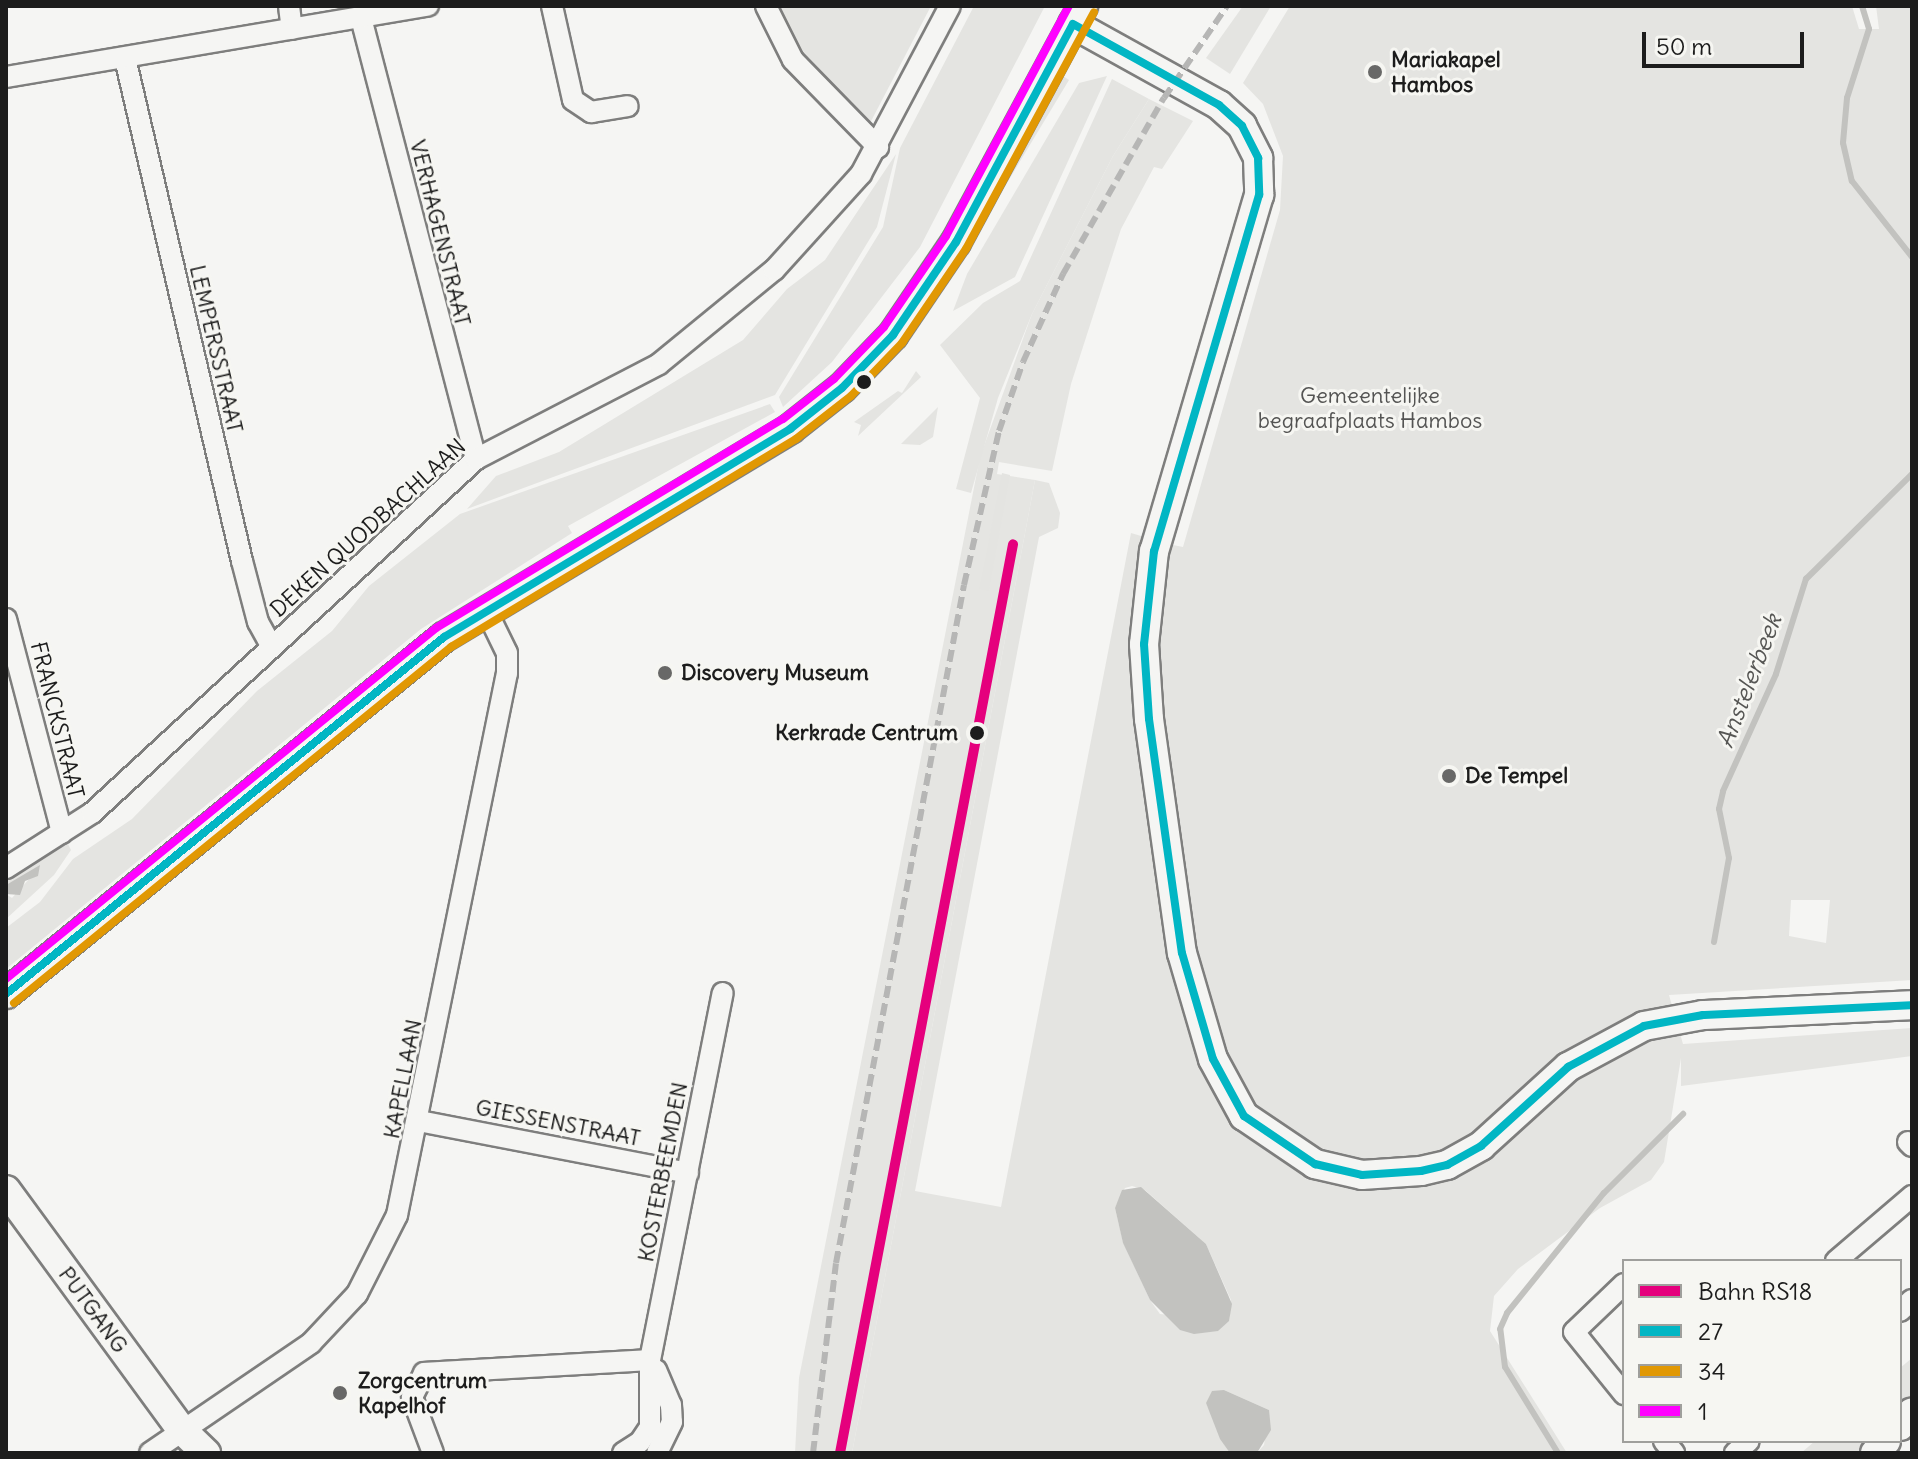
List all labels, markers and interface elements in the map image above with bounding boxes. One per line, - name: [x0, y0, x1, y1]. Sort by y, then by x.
- scale bar: [1646, 16, 1808, 66]
- text: 50 m: [1656, 31, 1712, 61]
- place label: Mariakapel Hambos: [1391, 46, 1501, 98]
- marker: Mariakapel Hambos: [1366, 63, 1384, 81]
- street label: VERHAGENSTRAAT: [404, 137, 476, 329]
- street label: LEMPERSSTRAAT: [184, 262, 248, 436]
- unlabelled marker: [856, 374, 872, 390]
- park label: Gemeentelijke begraafplaats Hambos: [1258, 382, 1482, 434]
- street label: DEKEN QUODBACHLAAN: [265, 433, 471, 623]
- water label: Anstelerbeek: [1710, 610, 1788, 752]
- street label: FRANCKSTRAAT: [25, 639, 89, 801]
- place label: Discovery Museum: [681, 660, 869, 686]
- marker: Discovery Museum: [656, 664, 674, 682]
- place label: Kerkrade Centrum: [775, 720, 958, 746]
- marker: Kerkrade Centrum: [965, 721, 989, 745]
- place label: De Tempel: [1465, 763, 1568, 789]
- marker: De Tempel: [1440, 767, 1458, 785]
- street label: KAPELLAAN: [378, 1017, 428, 1141]
- street label: KOSTERBEEMDEN: [633, 1080, 693, 1264]
- street label: GIESSENSTRAAT: [473, 1094, 643, 1152]
- legend: [1622, 1259, 1902, 1443]
- street label: PUTGANG: [53, 1262, 133, 1358]
- text: Bahn RS18: [1698, 1276, 1812, 1306]
- text: 27: [1698, 1316, 1723, 1346]
- text: 34: [1698, 1356, 1726, 1386]
- place label: Zorgcentrum Kapelhof: [358, 1367, 487, 1418]
- marker: Zorgcentrum Kapelhof: [329, 1382, 351, 1404]
- text: 1: [1698, 1396, 1708, 1426]

